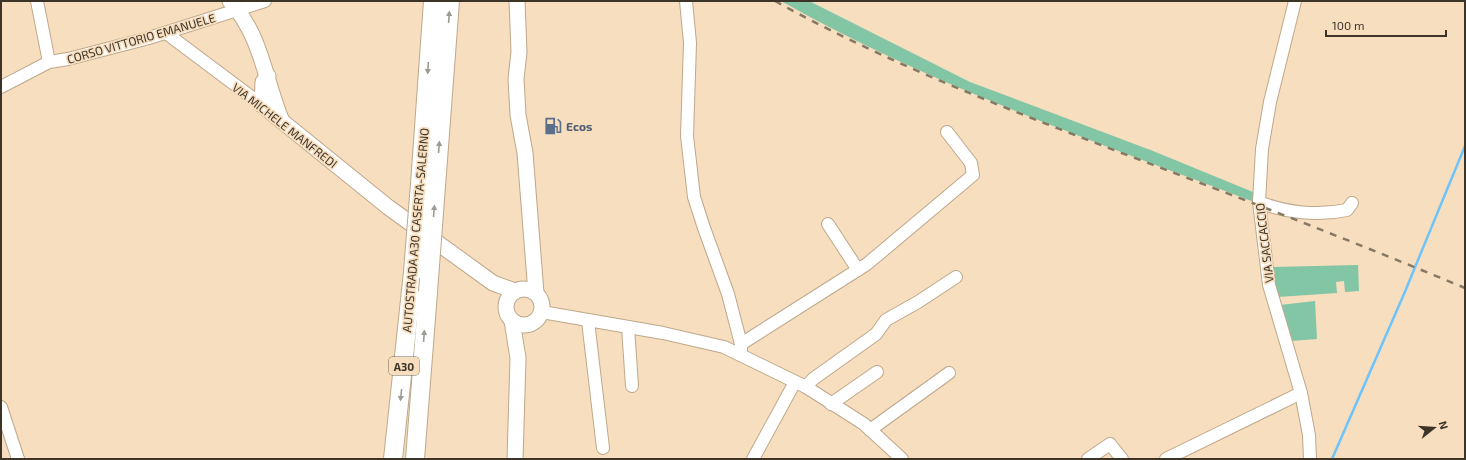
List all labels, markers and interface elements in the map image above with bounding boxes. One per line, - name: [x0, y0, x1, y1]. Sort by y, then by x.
- street label: CORSO VITTORIO EMANUELE: [65, 10, 217, 66]
- one-way arrow: [445, 11, 452, 23]
- scale bar: [1326, 12, 1446, 38]
- text: 100 m: [1332, 18, 1364, 32]
- one-way arrow: [425, 62, 432, 74]
- street label: VIA MICHELE MANFREDI: [230, 80, 340, 170]
- fuel station icon: Ecos: [543, 116, 563, 136]
- place label: Ecos: [566, 119, 592, 133]
- street label: AUTOSTRADA A30 CASERTA-SALERNO: [399, 127, 431, 333]
- one-way arrow: [436, 141, 443, 153]
- street label: VIA SACCACCIO: [1252, 202, 1276, 284]
- one-way arrow: [431, 205, 438, 217]
- one-way arrow: [421, 330, 428, 342]
- road number: A30: [389, 357, 419, 375]
- one-way arrow: [397, 388, 404, 401]
- north arrow: [1414, 408, 1454, 448]
- text: N: [1437, 419, 1451, 431]

